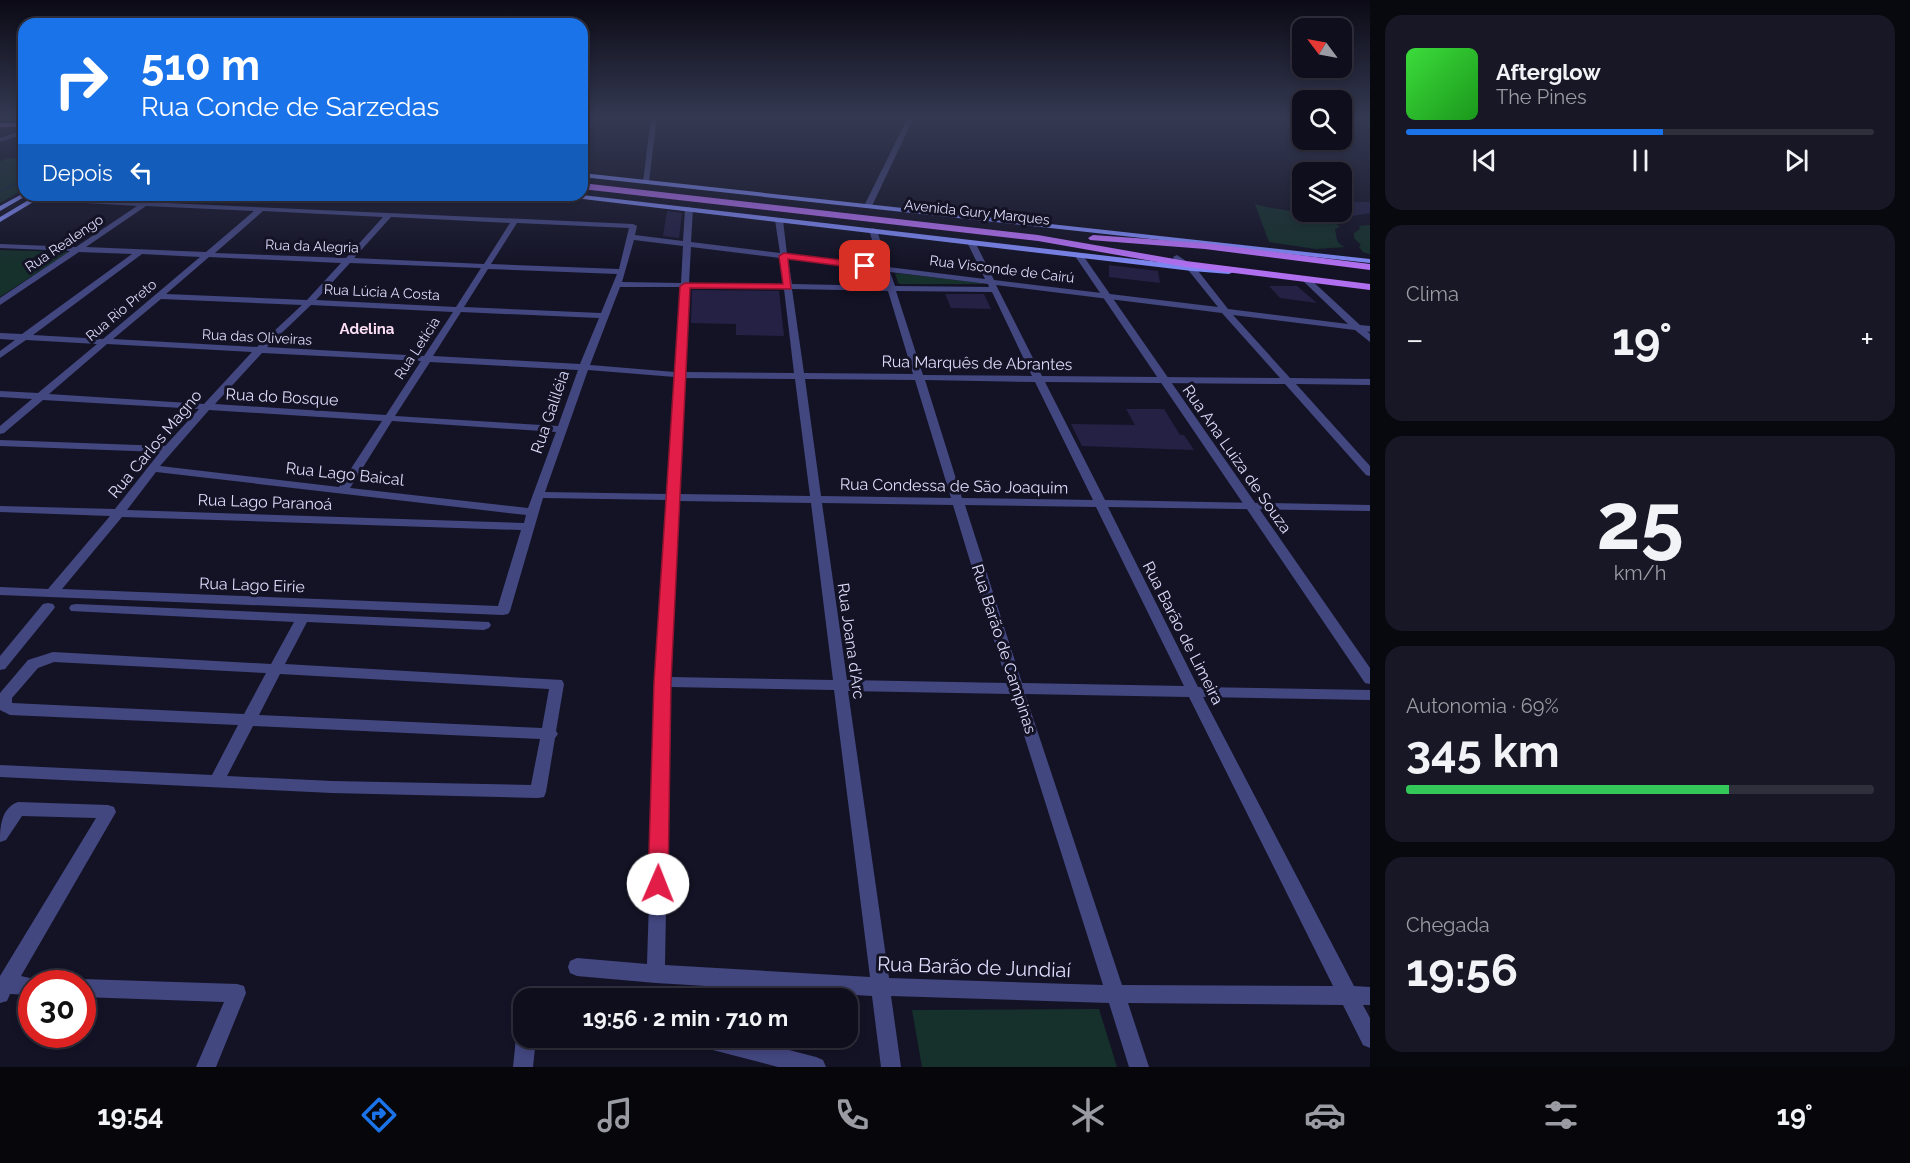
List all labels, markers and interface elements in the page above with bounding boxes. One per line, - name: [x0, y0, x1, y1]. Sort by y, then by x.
- north arrow: [1292, 18, 1352, 78]
- map controls: [1292, 18, 1352, 222]
- text: 510 m: [141, 41, 260, 90]
- icon: right: [42, 42, 120, 120]
- text: Afterglow: [1496, 59, 1601, 85]
- text: The Pines: [1496, 85, 1587, 109]
- button: search: [1292, 90, 1352, 150]
- text: Rua Conde de Sarzedas: [141, 91, 439, 122]
- icon: previous: [1468, 144, 1501, 177]
- icon: pause: [1624, 144, 1657, 177]
- icon: next: [1780, 144, 1813, 177]
- icon: left: [125, 156, 158, 189]
- text: Depois: [42, 160, 113, 186]
- button: layers: [1292, 162, 1352, 222]
- street label: Avenida Gury Marques: [904, 196, 1051, 228]
- street label: Rua Realengo: [22, 211, 106, 275]
- street label: Rua da Alegria: [265, 236, 359, 256]
- pin: [839, 240, 890, 291]
- icon: arrive: [848, 249, 881, 282]
- street label: Rua Visconde de Cairú: [929, 252, 1075, 286]
- street label: Rua Rio Preto: [83, 276, 159, 344]
- street label: Rua Lúcia A Costa: [324, 281, 440, 303]
- text: Clima: [1406, 282, 1459, 306]
- text: 19°: [1612, 313, 1672, 366]
- street label: Rua Letícia: [391, 314, 443, 382]
- district label: Adelina: [340, 320, 395, 338]
- text: −: [1406, 320, 1424, 359]
- text: +: [1860, 320, 1874, 359]
- street label: Rua das Oliveiras: [201, 326, 313, 348]
- street label: Rua Marquês de Abrantes: [881, 352, 1073, 374]
- street label: Rua Galiléia: [527, 368, 573, 456]
- street label: Rua Ana Luiza de Souza: [1179, 381, 1295, 537]
- street label: Rua do Bosque: [225, 385, 339, 409]
- street label: Rua Carlos Magno: [104, 386, 206, 502]
- street label: Rua Lago Baical: [285, 458, 406, 490]
- street label: Rua Condessa de São Joaquim: [840, 475, 1068, 497]
- text: 25: [1596, 476, 1684, 567]
- street label: Rua Lago Paranoá: [197, 490, 333, 514]
- street label: Rua Barão de Limeira: [1139, 558, 1227, 708]
- text: km/h: [1614, 561, 1666, 585]
- street label: Rua Barão de Campinas: [968, 562, 1040, 736]
- street label: Rua Lago Eirie: [199, 574, 305, 596]
- street label: Rua Joana d'Arc: [833, 582, 869, 701]
- text: Autonomia · 69%: [1406, 694, 1559, 718]
- text: 345 km: [1406, 725, 1560, 778]
- position arrow: [626, 852, 690, 916]
- text: Chegada: [1406, 913, 1490, 937]
- text: 19:56: [1406, 944, 1518, 997]
- street label: Rua Barão de Jundiaí: [877, 952, 1072, 982]
- speed limit sign: 30: [18, 970, 96, 1048]
- text: 19:56 · 2 min · 710 m: [583, 1005, 788, 1031]
- icon: directions: [358, 1094, 400, 1136]
- icon: music: [594, 1094, 636, 1136]
- icon: phone: [831, 1094, 873, 1136]
- icon: climate: [1067, 1094, 1109, 1136]
- icon: car: [1304, 1094, 1346, 1136]
- icon: filters: [1540, 1094, 1582, 1136]
- text: 19:54: [97, 1100, 164, 1131]
- text: 19°: [1777, 1100, 1813, 1131]

